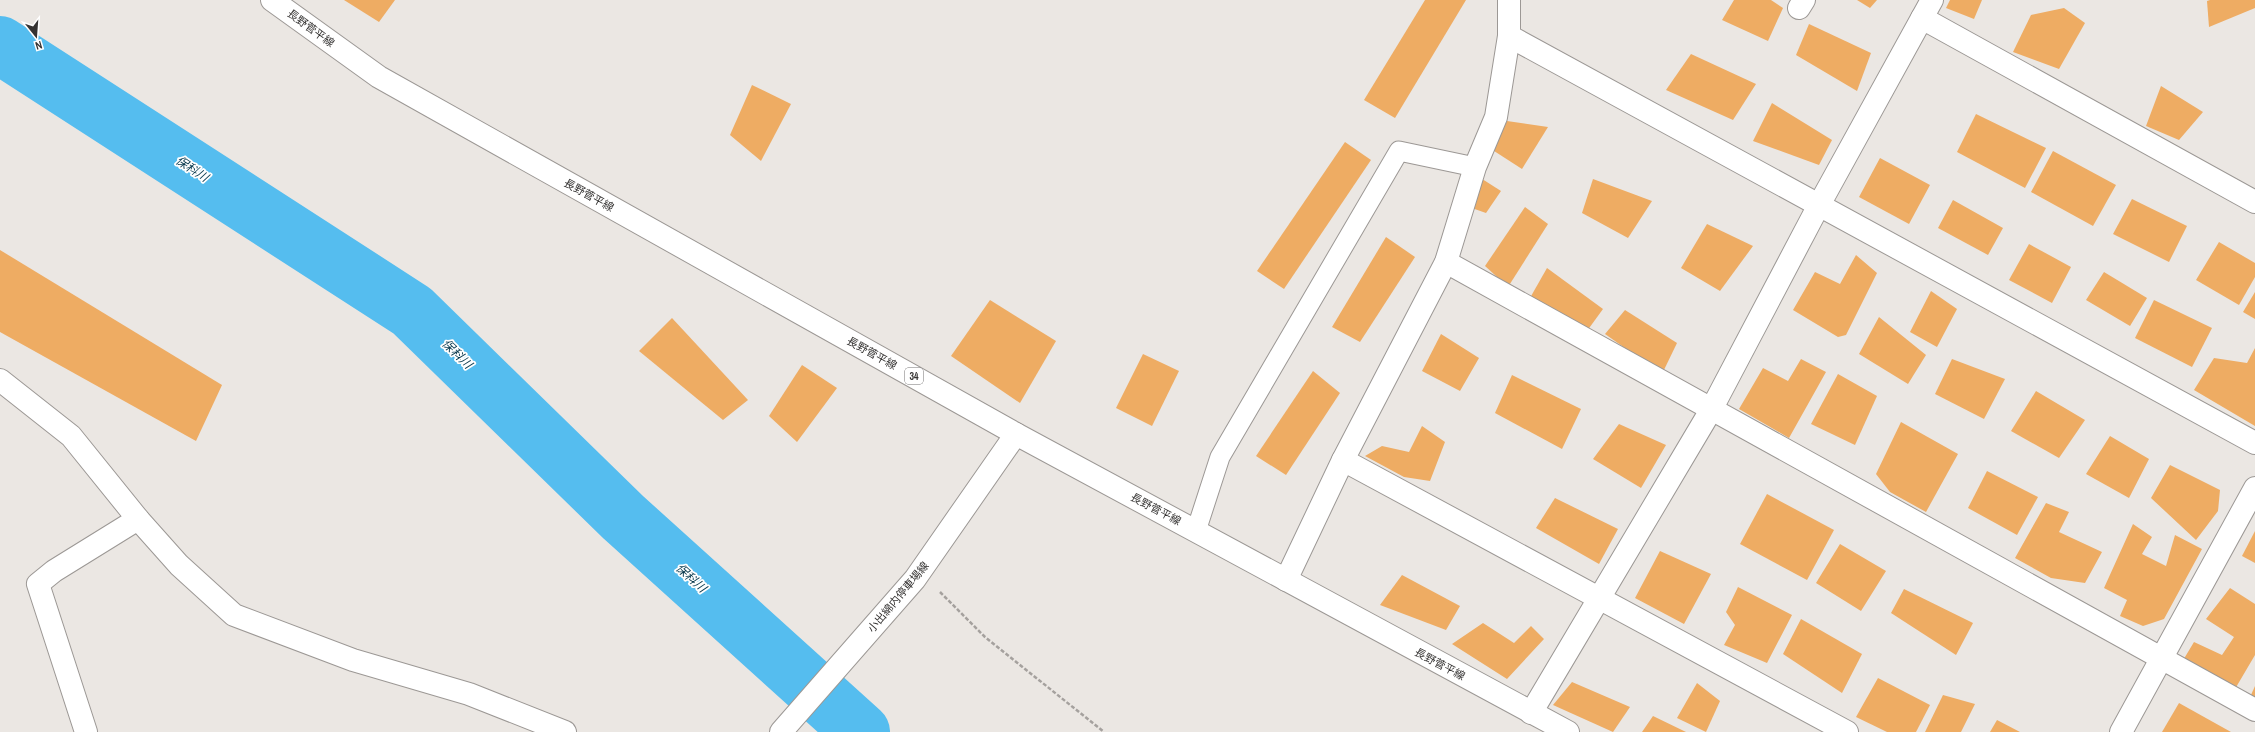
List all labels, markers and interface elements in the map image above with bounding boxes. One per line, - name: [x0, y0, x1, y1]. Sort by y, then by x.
- street label: 長野菅平線: [285, 6, 337, 50]
- north arrow: [16, 16, 56, 56]
- text: N: [34, 38, 44, 53]
- water label: 保科川: [173, 152, 213, 187]
- street label: 長野菅平線: [562, 176, 616, 214]
- street label: 長野菅平線: [845, 334, 899, 372]
- water label: 保科川: [438, 336, 477, 374]
- road number: 34: [905, 368, 923, 384]
- street label: 長野菅平線: [1128, 490, 1184, 528]
- street label: 小出綿内停車場線: [864, 559, 932, 635]
- water label: 保科川: [672, 560, 711, 597]
- street label: 長野菅平線: [1412, 645, 1468, 683]

